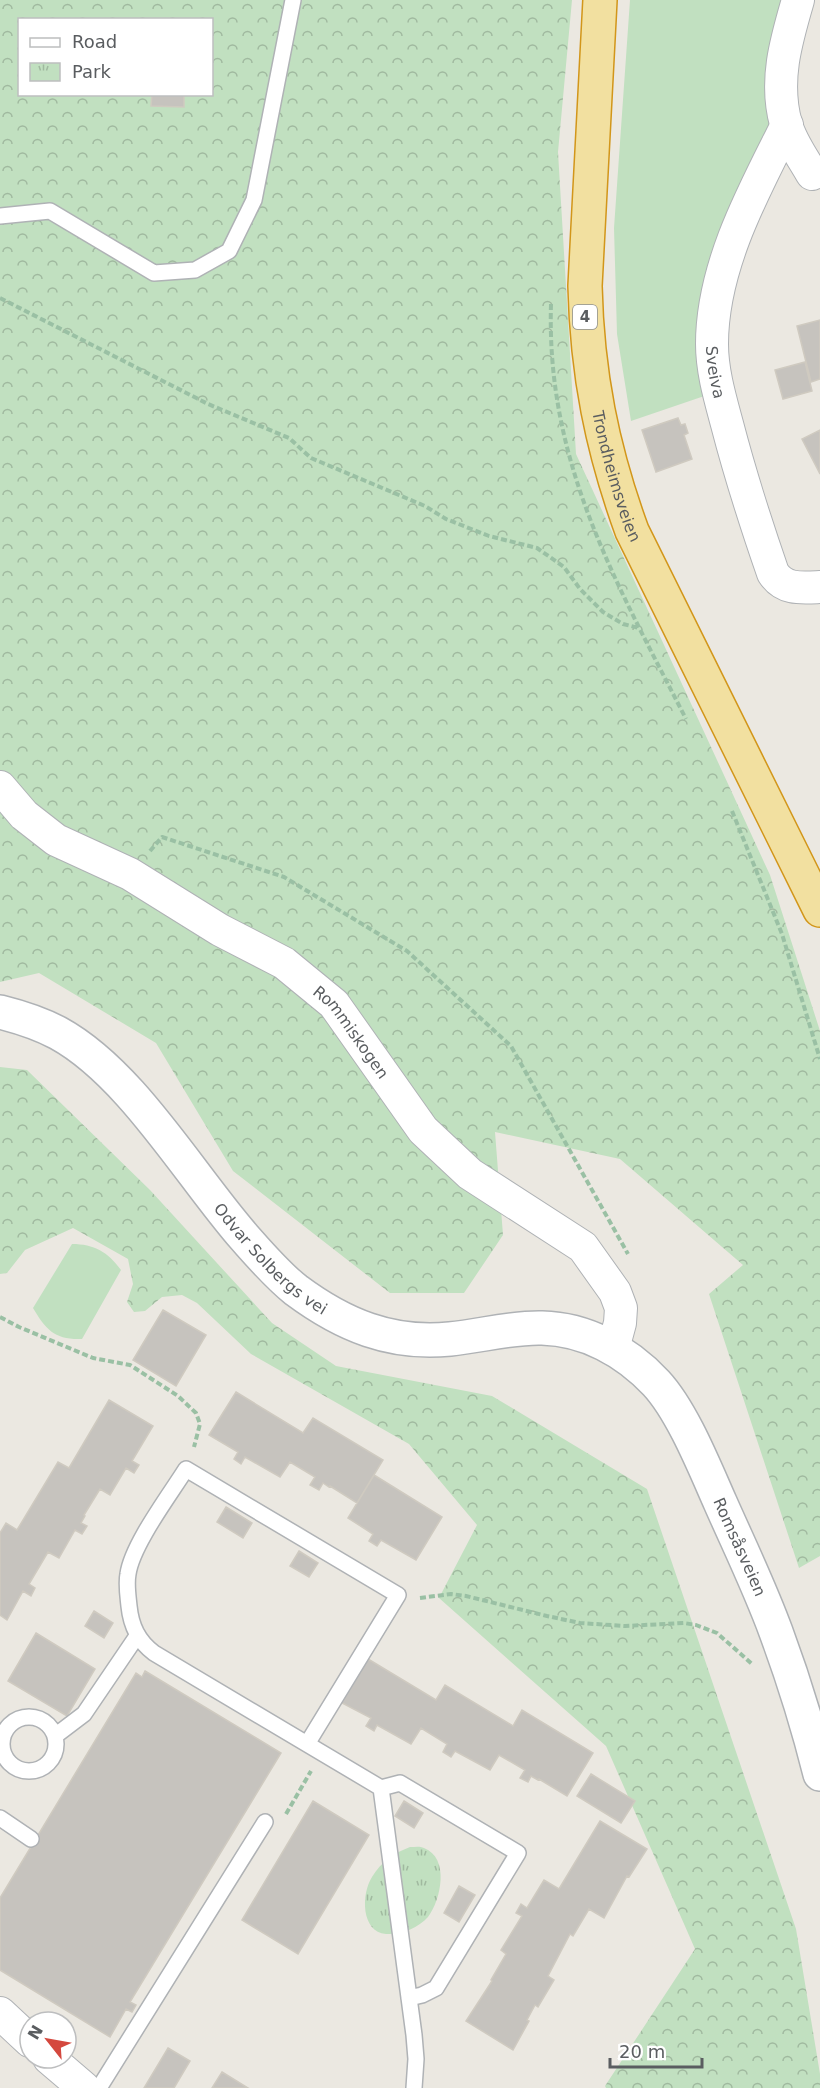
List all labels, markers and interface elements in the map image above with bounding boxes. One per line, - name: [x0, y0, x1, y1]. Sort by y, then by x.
- legend: [18, 18, 213, 96]
- text: Road: [72, 31, 117, 52]
- text: Park: [72, 61, 111, 82]
- road number: 4: [573, 305, 597, 329]
- street label: Sveiva: [702, 345, 729, 400]
- street label: Trondheimsveien: [589, 408, 645, 545]
- street label: Rommiskogen: [309, 981, 393, 1082]
- street label: Odvar Solbergs vei: [210, 1199, 331, 1318]
- street label: Romsåsveien: [710, 1494, 770, 1599]
- north arrow: [18, 2010, 78, 2070]
- text: N: [24, 2022, 47, 2043]
- scale bar: [610, 2031, 702, 2069]
- text: 20 m: [619, 2041, 665, 2062]

